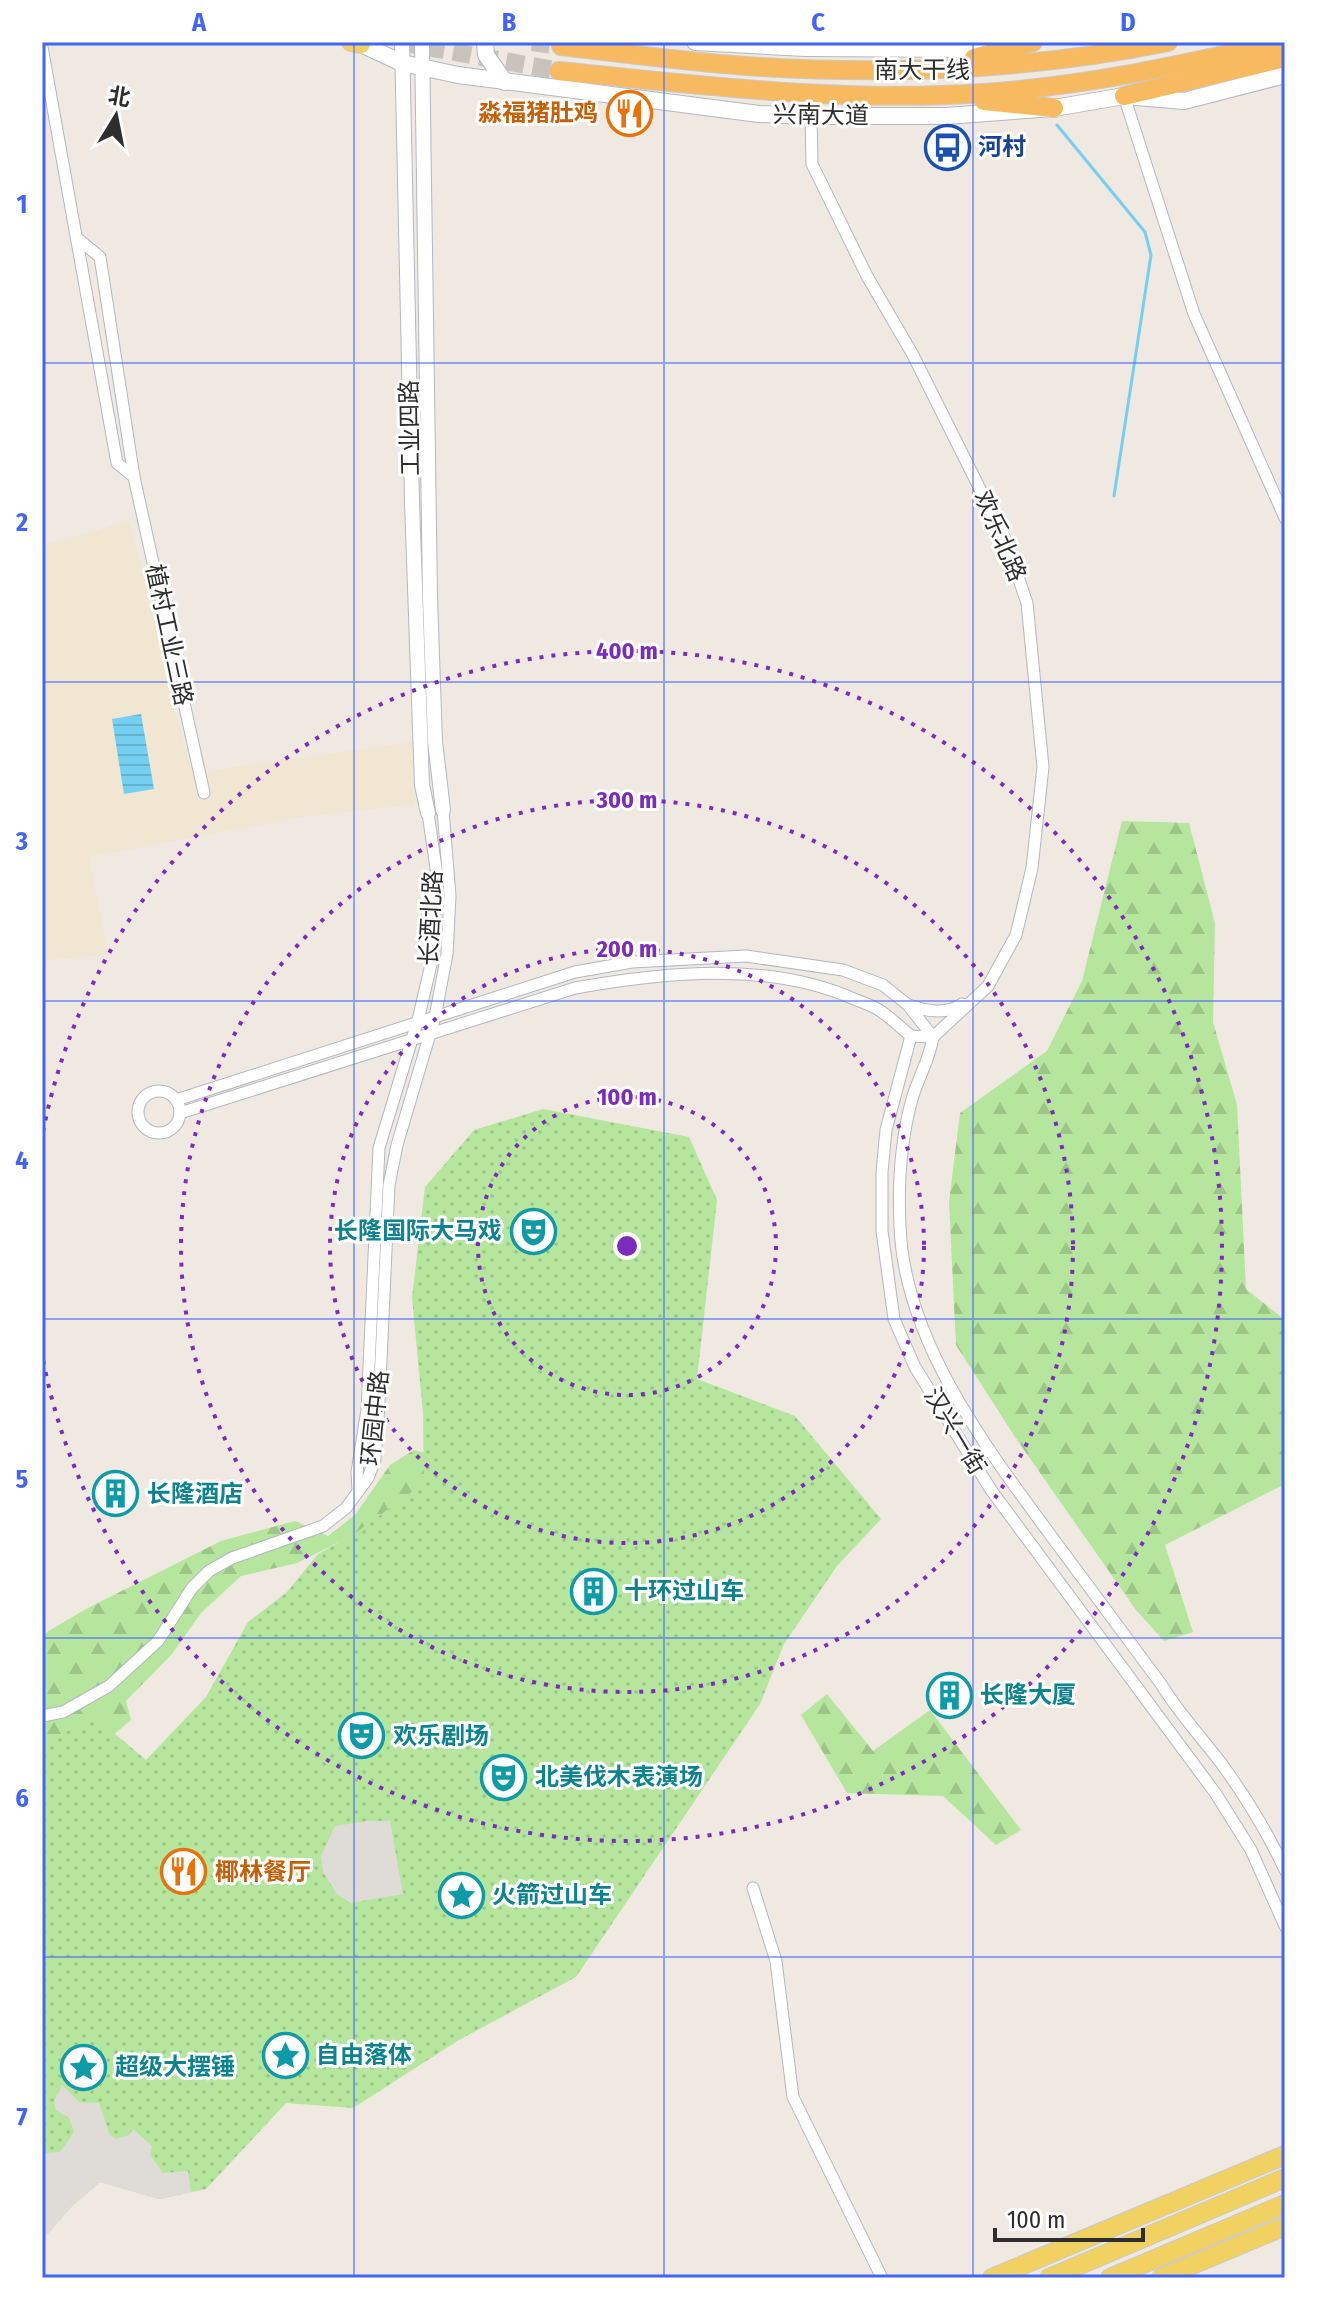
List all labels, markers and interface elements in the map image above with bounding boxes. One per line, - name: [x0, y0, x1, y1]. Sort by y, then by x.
- text: A: [191, 7, 207, 38]
- text: B: [502, 7, 517, 38]
- text: C: [811, 7, 825, 38]
- text: D: [1120, 7, 1136, 38]
- street label: 南大干线: [874, 56, 970, 84]
- north arrow: [76, 76, 156, 156]
- text: 北: [106, 82, 133, 112]
- restaurant icon: 淼福猪肚鸡: [605, 89, 653, 137]
- place label: 淼福猪肚鸡: [478, 99, 598, 127]
- street label: 兴南大道: [773, 100, 869, 130]
- bus stop icon: 河村: [923, 123, 971, 171]
- place label: 河村: [978, 133, 1026, 161]
- text: 1: [17, 189, 28, 220]
- street label: 工业四路: [395, 380, 425, 476]
- street label: 欢乐北路: [968, 486, 1032, 586]
- text: 2: [15, 507, 28, 538]
- street label: 植村工业三路: [140, 562, 198, 708]
- text: 400 m: [596, 637, 658, 665]
- text: 300 m: [596, 786, 657, 814]
- text: 3: [15, 826, 28, 857]
- street label: 长酒北路: [415, 869, 447, 967]
- text: 200 m: [596, 935, 657, 963]
- text: 100 m: [597, 1083, 657, 1111]
- text: 4: [15, 1145, 29, 1176]
- theatre icon: 长隆国际大马戏: [509, 1207, 557, 1255]
- place label: 长隆国际大马戏: [334, 1217, 502, 1245]
- centre of rings: [613, 1232, 641, 1260]
- street label: 环园中路: [356, 1369, 394, 1467]
- street label: 汉兴一街: [918, 1383, 992, 1479]
- text: 5: [16, 1464, 29, 1495]
- building icon: 长隆酒店: [92, 1470, 140, 1518]
- place label: 长隆酒店: [147, 1480, 243, 1508]
- building icon: 十环过山车: [569, 1567, 617, 1615]
- place label: 十环过山车: [624, 1577, 744, 1605]
- building icon: 长隆大厦: [925, 1671, 973, 1719]
- place label: 长隆大厦: [980, 1681, 1076, 1709]
- theatre icon: 欢乐剧场: [338, 1712, 386, 1760]
- place label: 欢乐剧场: [393, 1722, 489, 1750]
- theatre icon: 北美伐木表演场: [480, 1753, 528, 1801]
- place label: 北美伐木表演场: [535, 1763, 703, 1791]
- text: 6: [15, 1783, 29, 1814]
- restaurant icon: 椰林餐厅: [160, 1848, 208, 1896]
- place label: 椰林餐厅: [215, 1858, 311, 1886]
- place icon: 火箭过山车: [437, 1871, 485, 1919]
- place label: 火箭过山车: [492, 1881, 612, 1909]
- place icon: 自由落体: [261, 2031, 309, 2079]
- place label: 自由落体: [316, 2041, 412, 2069]
- place icon: 超级大摆锤: [60, 2043, 108, 2091]
- place label: 超级大摆锤: [115, 2053, 235, 2081]
- text: 7: [16, 2102, 28, 2133]
- scale bar: [995, 2192, 1143, 2242]
- text: 100 m: [1007, 2206, 1065, 2234]

